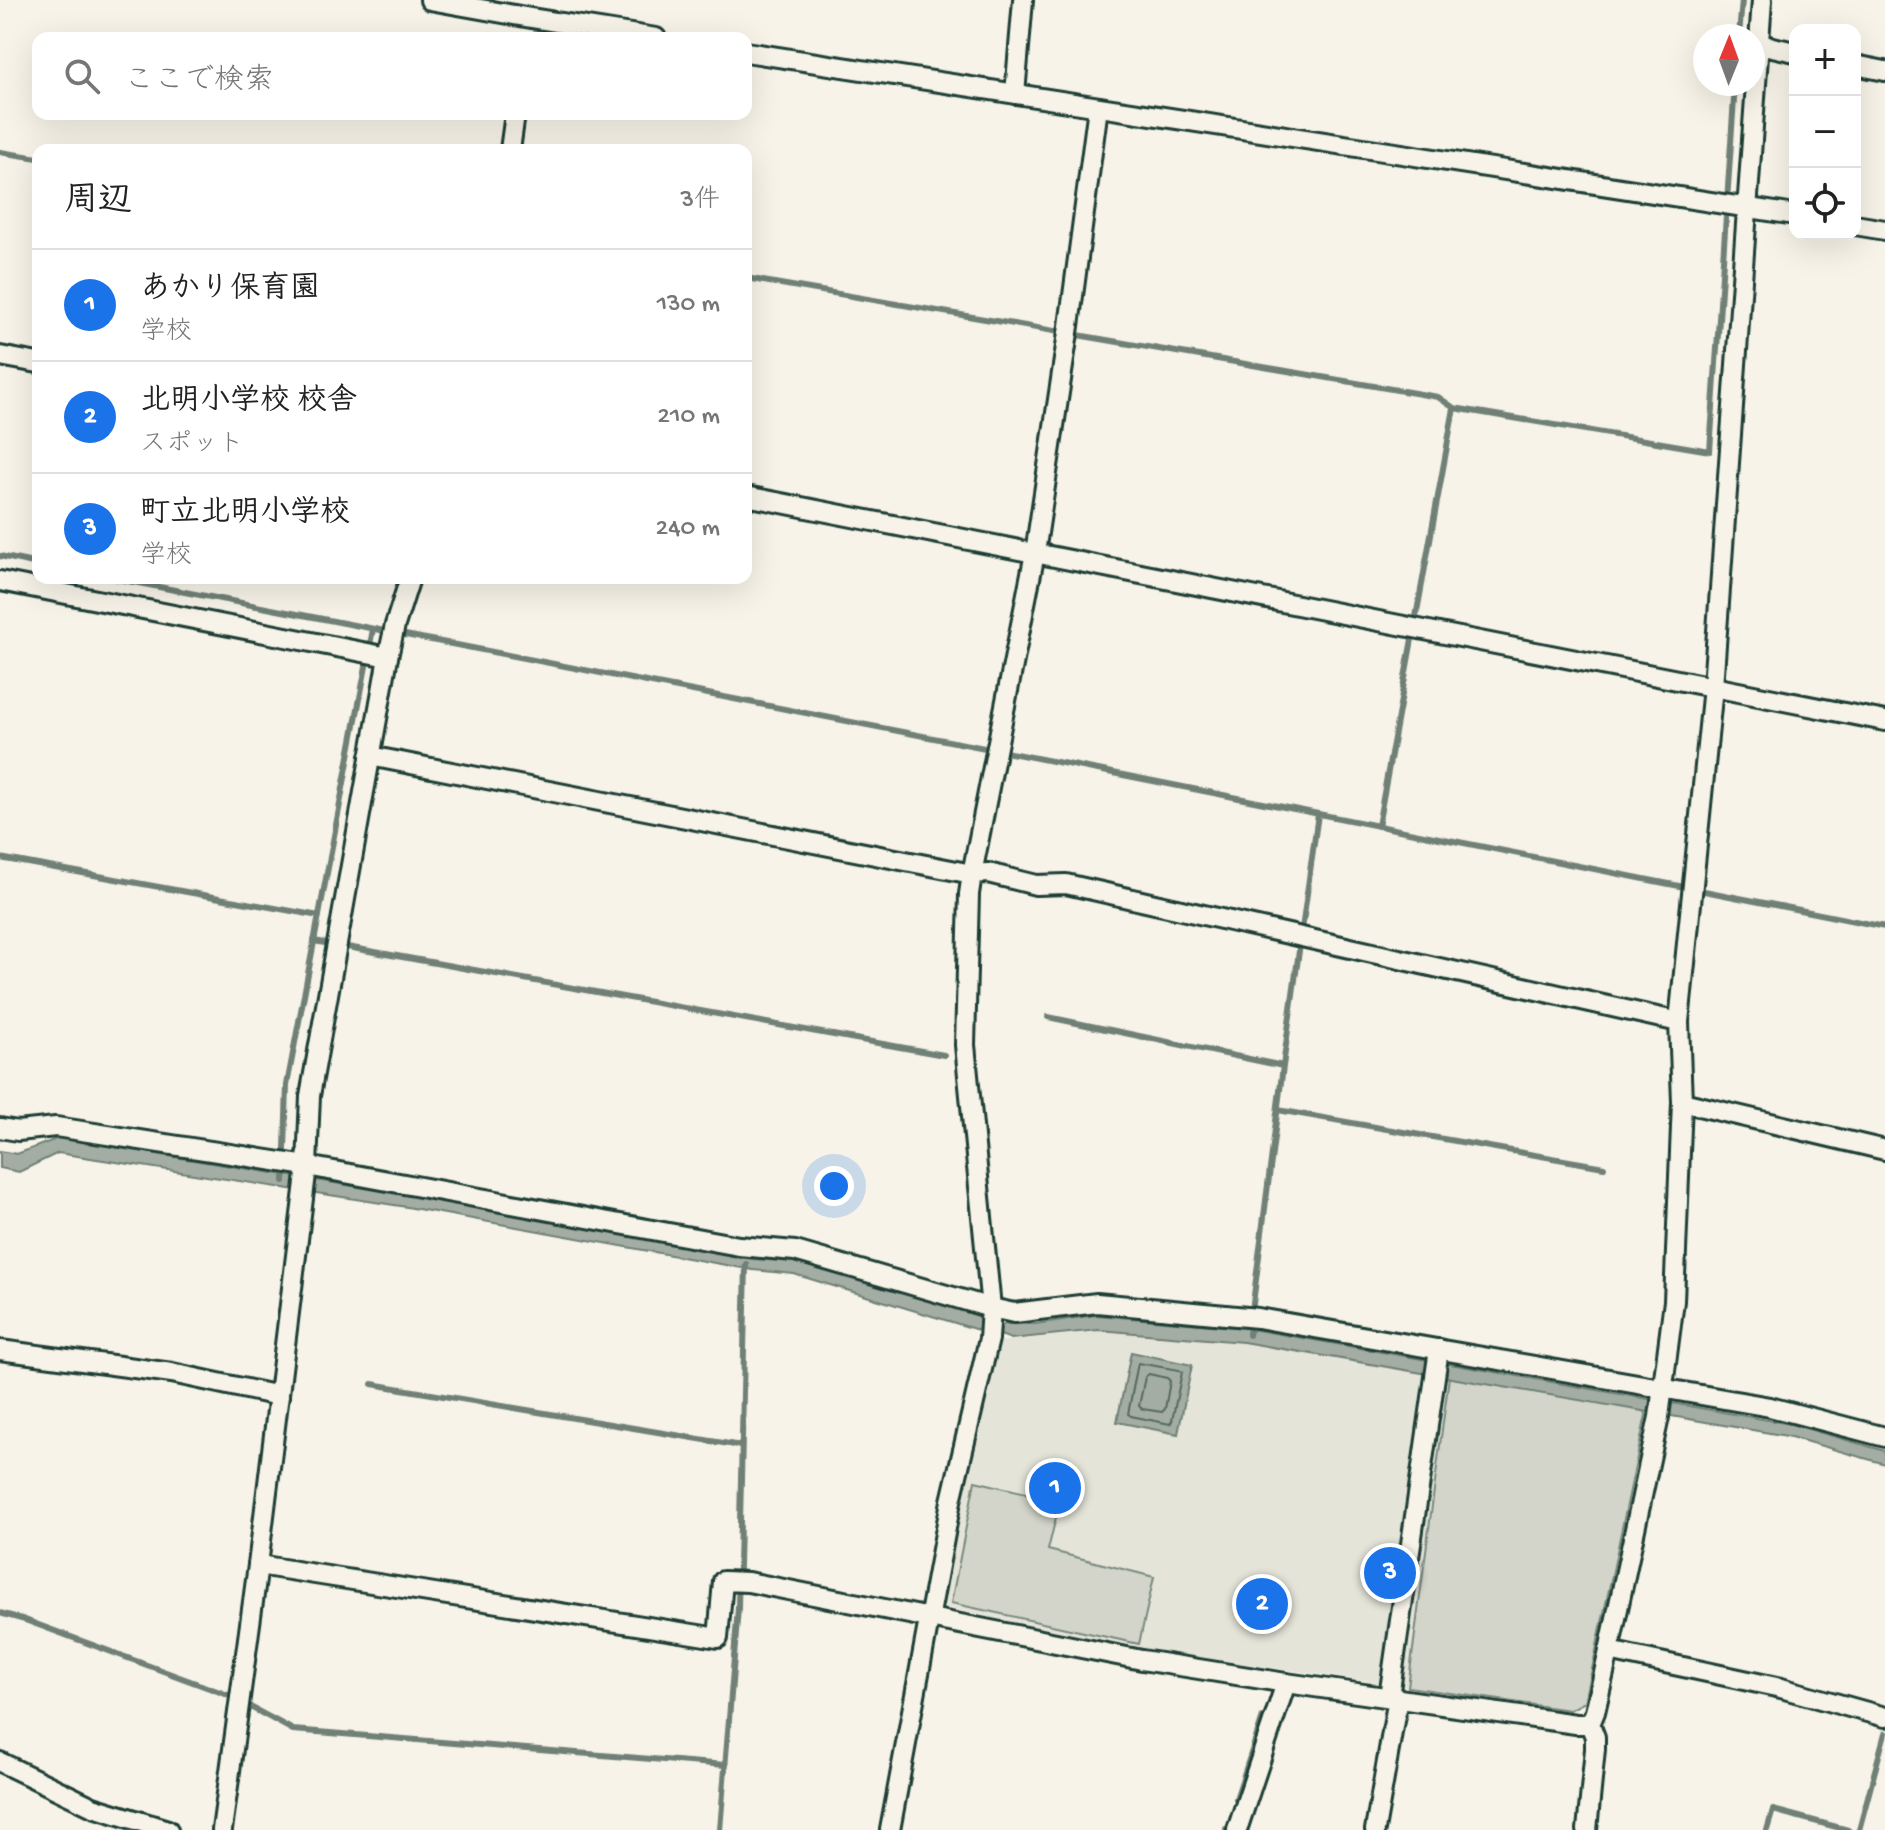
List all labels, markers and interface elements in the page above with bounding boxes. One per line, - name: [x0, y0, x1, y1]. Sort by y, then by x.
- north arrow: [1693, 24, 1765, 96]
- map controls: [1789, 24, 1861, 240]
- button: +: [1789, 24, 1861, 96]
- search box: [32, 32, 752, 120]
- icon: search: [60, 54, 104, 98]
- text: ここで検索: [124, 65, 274, 100]
- button: −: [1789, 96, 1861, 168]
- button: locate: [1789, 168, 1861, 240]
- text: 周辺: [64, 183, 132, 223]
- text: 3件: [681, 186, 720, 217]
- text: あかり保育園: [140, 273, 320, 308]
- text: 1: [85, 290, 95, 321]
- text: 130 m: [657, 290, 720, 321]
- text: 学校: [140, 318, 192, 349]
- text: 北明小学校 校舎: [140, 385, 357, 420]
- text: 2: [84, 402, 96, 433]
- text: 210 m: [657, 402, 720, 433]
- text: スポット: [140, 430, 244, 461]
- text: 町立北明小学校: [140, 497, 350, 532]
- text: 3: [83, 514, 97, 545]
- text: 240 m: [656, 514, 720, 545]
- text: 学校: [140, 542, 192, 573]
- your location: [814, 1166, 854, 1206]
- pin: 1: [1029, 1458, 1081, 1518]
- pin: 3: [1364, 1543, 1416, 1603]
- pin: 2: [1236, 1574, 1288, 1634]

